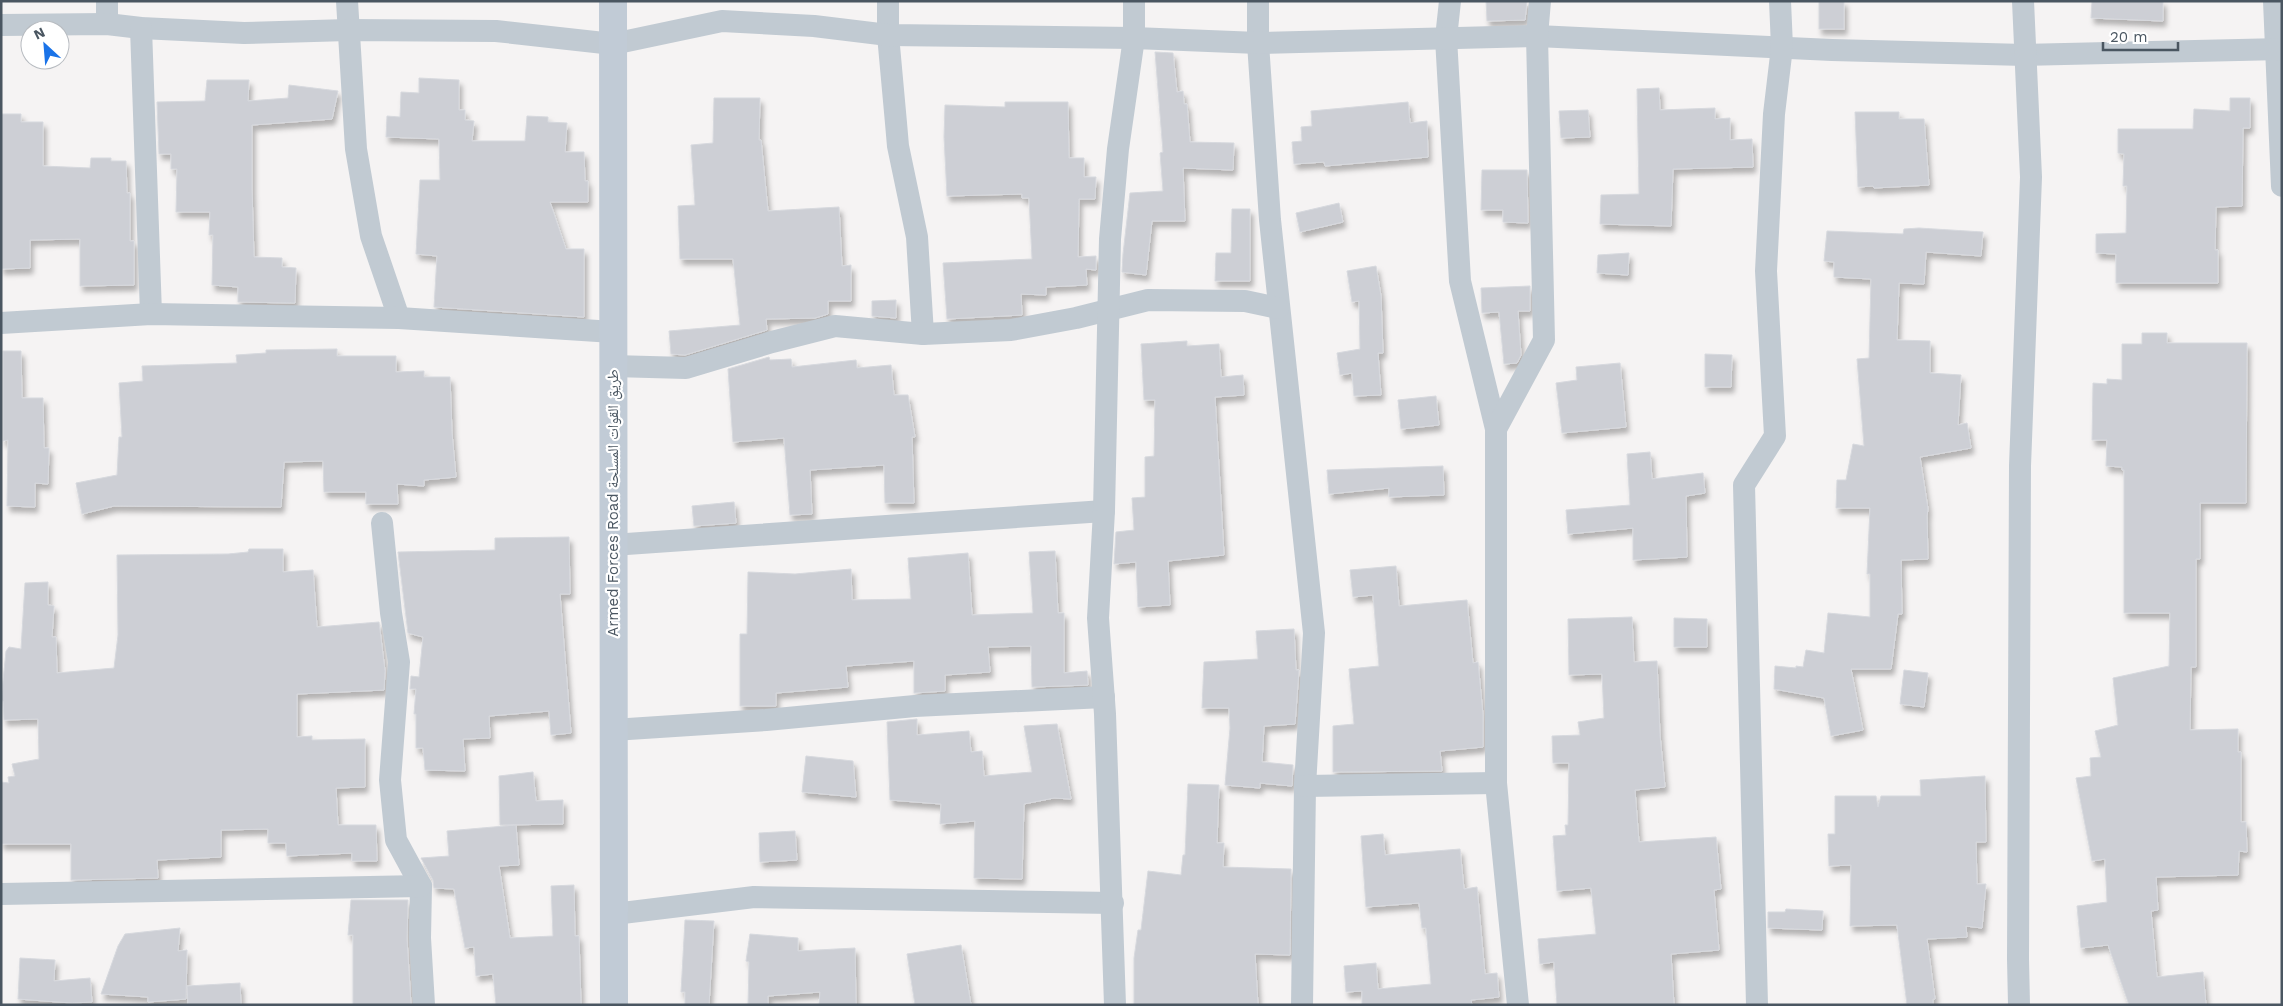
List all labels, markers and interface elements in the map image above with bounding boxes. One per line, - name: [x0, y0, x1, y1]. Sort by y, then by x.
- north arrow: [20, 20, 70, 70]
- scale bar: [2103, 20, 2178, 52]
- text: N: [31, 24, 47, 43]
- text: 20 m: [2110, 28, 2148, 46]
- street label: Armed Forces Road طريق القوات المسلحة: [604, 369, 623, 637]

